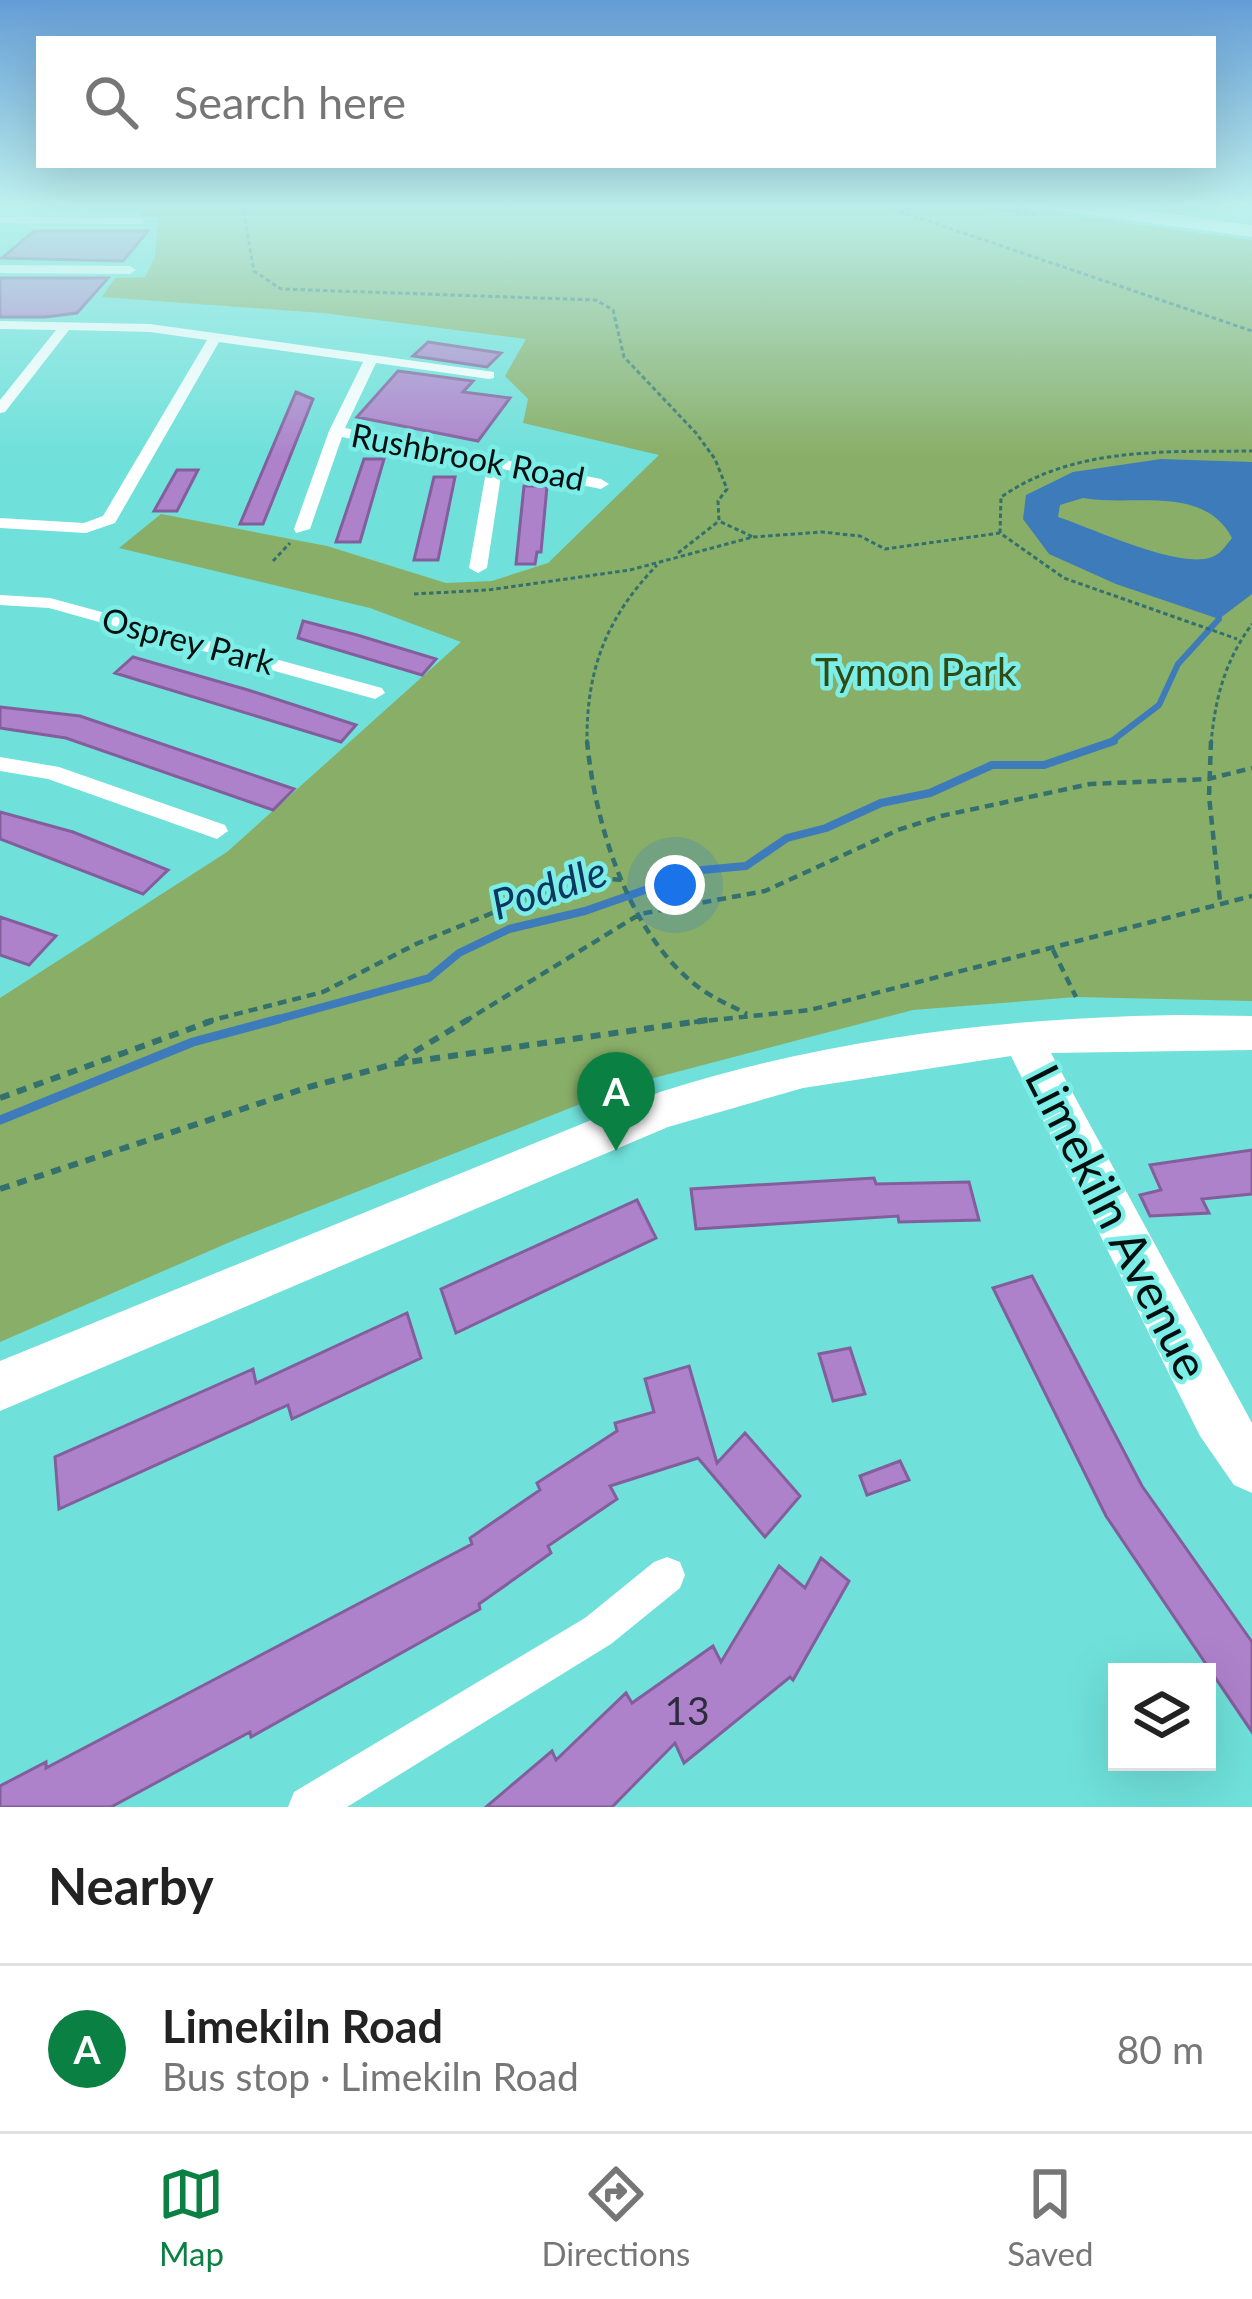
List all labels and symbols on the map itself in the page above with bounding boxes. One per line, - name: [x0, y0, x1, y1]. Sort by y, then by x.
- street label: Rushbrook Road: [348, 414, 588, 498]
- street label: Osprey Park: [98, 598, 279, 682]
- park label: Tymon Park: [815, 648, 1017, 694]
- water label: Poddle: [485, 845, 613, 929]
- your location: [645, 855, 705, 915]
- pin: A: [577, 1052, 655, 1151]
- street label: Limekiln Avenue: [1015, 1055, 1222, 1388]
- house number: 13: [664, 1687, 710, 1733]

